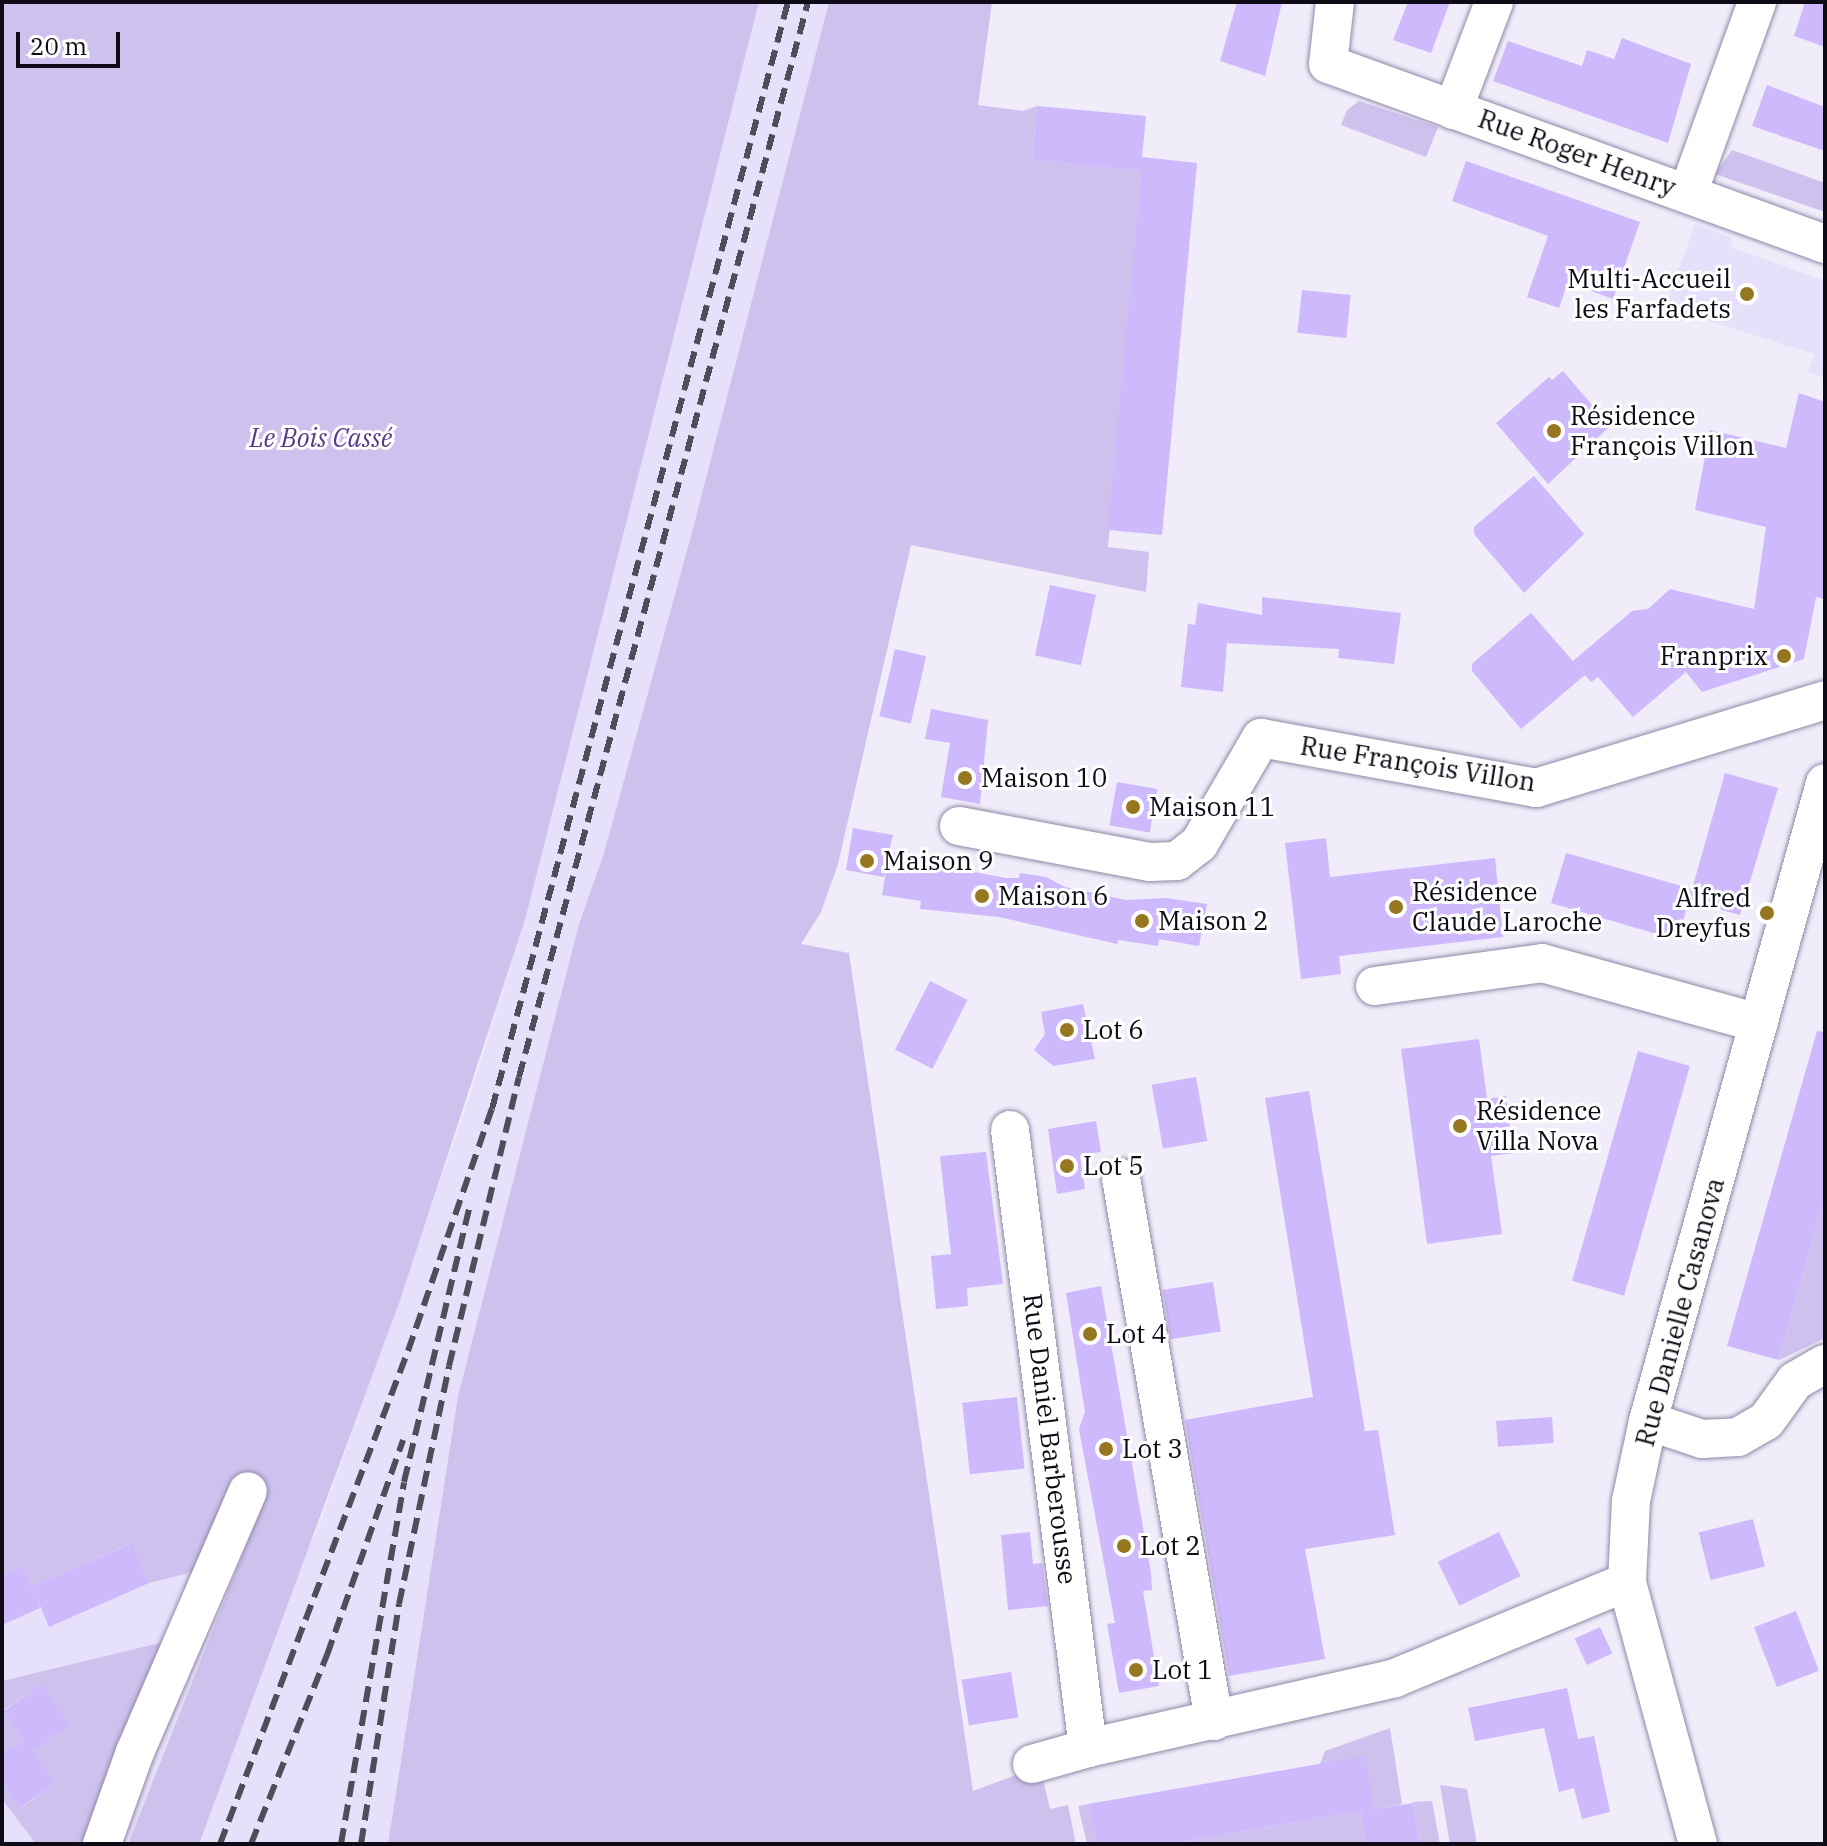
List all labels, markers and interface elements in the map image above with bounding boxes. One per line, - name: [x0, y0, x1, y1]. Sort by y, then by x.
- scale bar: [20, 16, 124, 66]
- text: 20 m: [30, 30, 87, 62]
- street label: Rue Roger Henry: [1474, 103, 1680, 203]
- place label: Multi-Accueil les Farfadets: [1567, 263, 1731, 324]
- marker: Multi-Accueil les Farfadets: [1738, 285, 1756, 303]
- place label: Résidence François Villon: [1570, 400, 1754, 462]
- park label: Le Bois Cassé: [250, 422, 392, 454]
- marker: Résidence François Villon: [1545, 422, 1563, 440]
- place label: Franprix: [1660, 640, 1768, 672]
- marker: Franprix: [1775, 647, 1793, 665]
- street label: Rue François Villon: [1298, 730, 1538, 798]
- place label: Maison 10: [981, 762, 1107, 794]
- marker: Maison 10: [956, 769, 974, 787]
- place label: Maison 11: [1149, 791, 1275, 823]
- marker: Maison 11: [1124, 798, 1142, 816]
- place label: Maison 9: [883, 845, 994, 877]
- marker: Maison 9: [858, 852, 876, 870]
- place label: Résidence Claude Laroche: [1412, 876, 1602, 938]
- place label: Maison 6: [998, 880, 1109, 912]
- place label: Alfred Dreyfus: [1656, 882, 1751, 944]
- marker: Maison 6: [973, 887, 991, 905]
- marker: Résidence Claude Laroche: [1387, 898, 1405, 916]
- marker: Alfred Dreyfus: [1758, 904, 1776, 922]
- place label: Maison 2: [1158, 905, 1269, 937]
- marker: Maison 2: [1133, 912, 1151, 930]
- place label: Lot 6: [1083, 1014, 1144, 1046]
- marker: Lot 6: [1058, 1021, 1076, 1039]
- place label: Résidence Villa Nova: [1476, 1095, 1601, 1156]
- marker: Résidence Villa Nova: [1451, 1117, 1469, 1135]
- place label: Lot 5: [1083, 1150, 1144, 1182]
- marker: Lot 5: [1058, 1157, 1076, 1175]
- street label: Rue Danielle Casanova: [1629, 1174, 1731, 1450]
- street label: Rue Daniel Barberousse: [1017, 1292, 1083, 1586]
- place label: Lot 4: [1106, 1318, 1167, 1350]
- marker: Lot 4: [1081, 1325, 1099, 1343]
- place label: Lot 3: [1122, 1433, 1183, 1465]
- marker: Lot 3: [1097, 1440, 1115, 1458]
- place label: Lot 2: [1140, 1530, 1201, 1562]
- marker: Lot 2: [1115, 1537, 1133, 1555]
- place label: Lot 1: [1152, 1654, 1213, 1686]
- marker: Lot 1: [1127, 1661, 1145, 1679]

